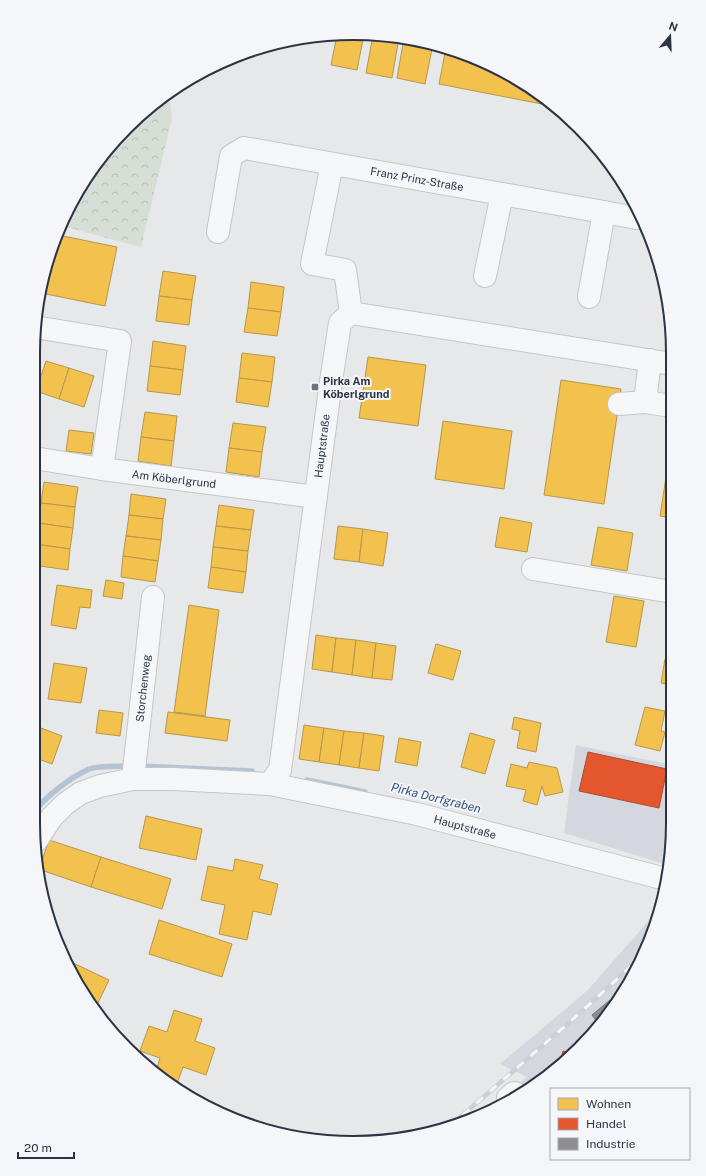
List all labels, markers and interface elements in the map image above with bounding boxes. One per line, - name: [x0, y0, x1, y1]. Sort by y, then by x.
- north arrow: [650, 16, 690, 56]
- text: N: [667, 19, 679, 34]
- street label: Franz Prinz-Straße: [369, 165, 465, 193]
- place label: Pirka Am Köberlgrund: [323, 375, 389, 400]
- marker: Pirka Am Köberlgrund: [310, 382, 320, 392]
- street label: Hauptstraße: [312, 413, 332, 479]
- street label: Am Köberlgrund: [131, 468, 217, 490]
- street label: Storchenweg: [133, 653, 153, 722]
- water label: Pirka Dorfgraben: [390, 780, 483, 816]
- street label: Hauptstraße: [432, 813, 498, 841]
- legend: [550, 1088, 690, 1160]
- text: Wohnen: [586, 1097, 631, 1111]
- text: Handel: [586, 1117, 627, 1131]
- scale bar: [18, 1134, 74, 1160]
- text: Industrie: [586, 1137, 636, 1151]
- text: 20 m: [24, 1141, 52, 1155]

